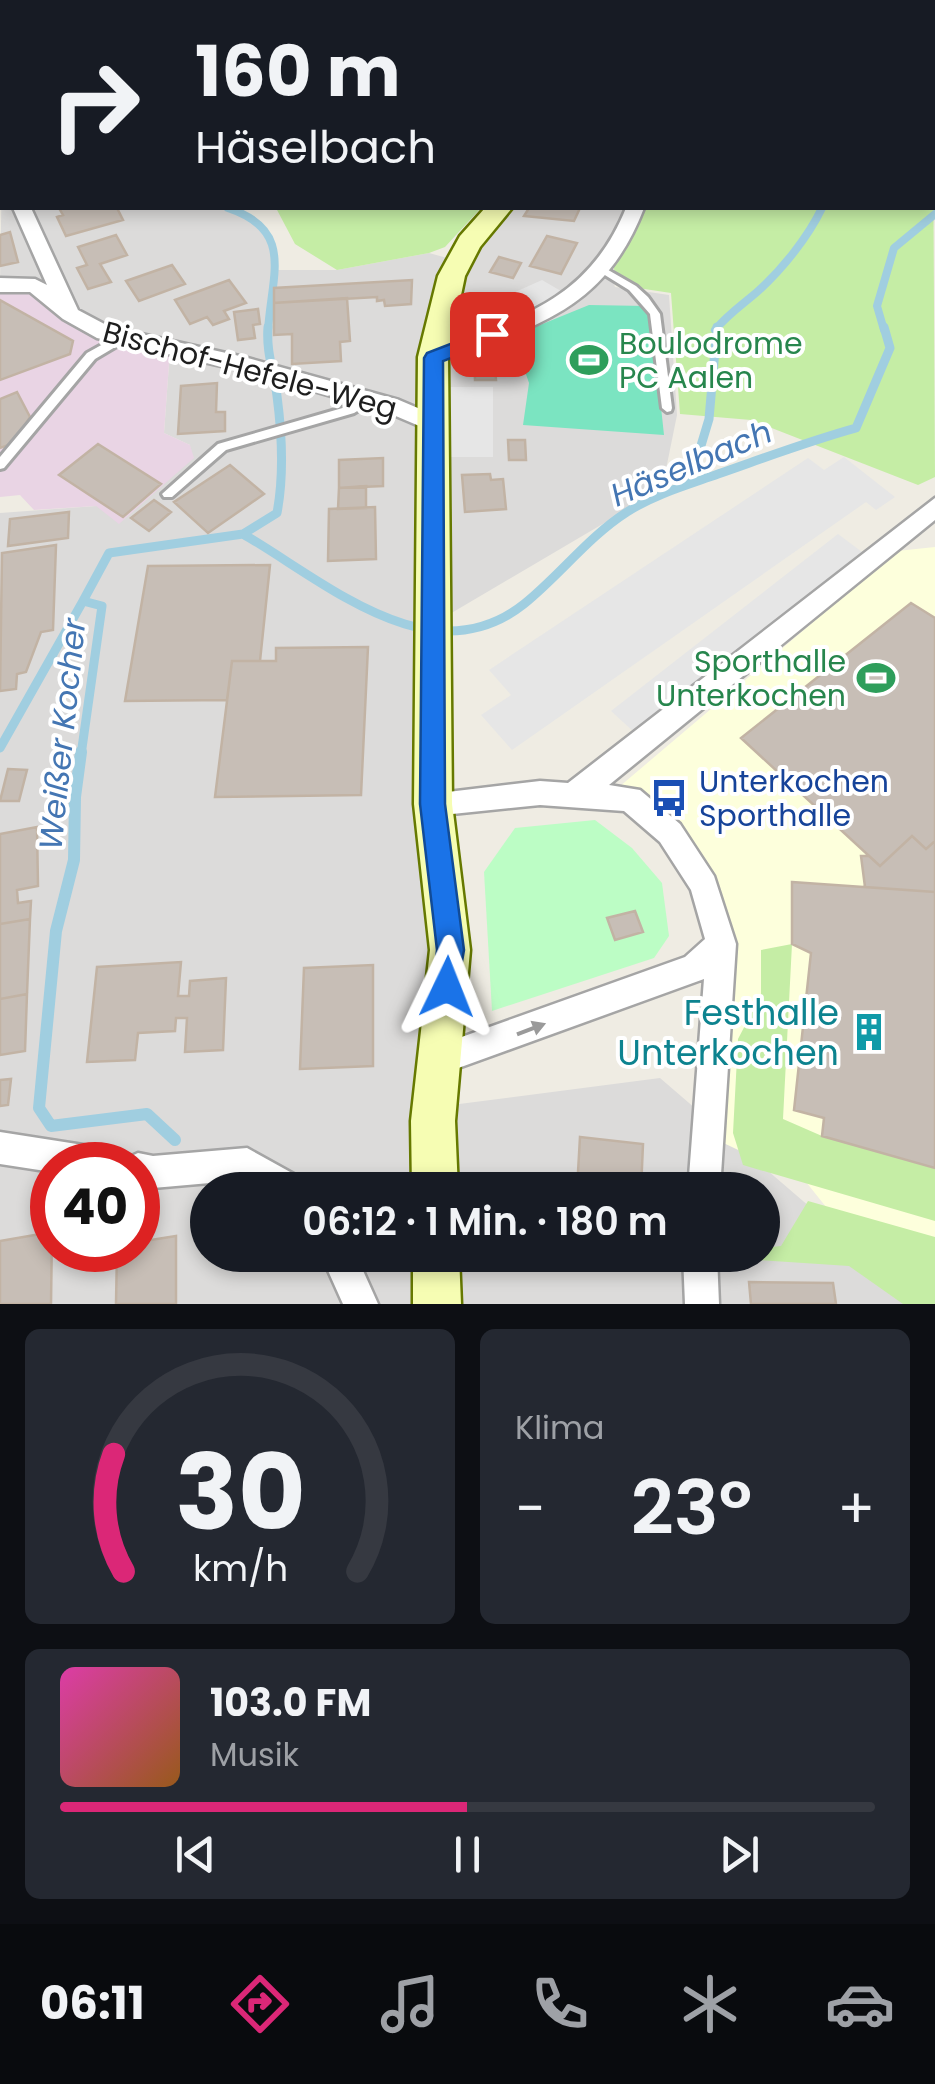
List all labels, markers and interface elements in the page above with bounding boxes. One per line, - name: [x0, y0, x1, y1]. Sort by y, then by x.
- text: 160 m: [195, 22, 401, 121]
- icon: right: [30, 40, 160, 170]
- text: Häselbach: [195, 116, 436, 179]
- pin: [450, 292, 535, 377]
- icon: arrive: [465, 307, 520, 362]
- street label: Bischof-Hefele-Weg: [98, 310, 402, 430]
- place label: Boulodrome PC Aalen: [619, 322, 803, 399]
- sports icon: Boulodrome PC Aalen: [568, 339, 610, 381]
- water label: Häselbach: [603, 409, 779, 517]
- water label: Weißer Kocher: [27, 615, 97, 852]
- place label: Sporthalle Unterkochen: [656, 640, 846, 717]
- sports icon: Sporthalle Unterkochen: [855, 657, 897, 699]
- place label: Unterkochen Sporthalle: [699, 760, 889, 837]
- bus stop icon: Unterkochen Sporthalle: [648, 777, 690, 819]
- position arrow: [395, 935, 499, 1039]
- place label: Festhalle Unterkochen: [617, 988, 839, 1077]
- building icon: Festhalle Unterkochen: [848, 1011, 890, 1053]
- one-way arrow: [517, 1020, 547, 1036]
- speed limit sign: 40: [30, 1142, 160, 1272]
- text: 06:12 · 1 Min. · 180 m: [302, 1195, 668, 1248]
- text: Klima: [515, 1405, 605, 1450]
- text: 30: [175, 1420, 305, 1565]
- text: 23°: [631, 1455, 752, 1560]
- text: −: [515, 1470, 545, 1547]
- text: +: [837, 1470, 875, 1547]
- text: km/h: [192, 1543, 288, 1594]
- text: 103.0 FM: [210, 1676, 371, 1729]
- text: Musik: [210, 1732, 299, 1777]
- icon: previous: [168, 1827, 223, 1882]
- icon: pause: [440, 1827, 495, 1882]
- icon: next: [712, 1827, 767, 1882]
- icon: directions: [225, 1969, 295, 2039]
- icon: music: [375, 1969, 445, 2039]
- icon: phone: [525, 1969, 595, 2039]
- icon: climate: [675, 1969, 745, 2039]
- icon: car: [825, 1969, 895, 2039]
- text: 06:11: [40, 1972, 145, 2035]

